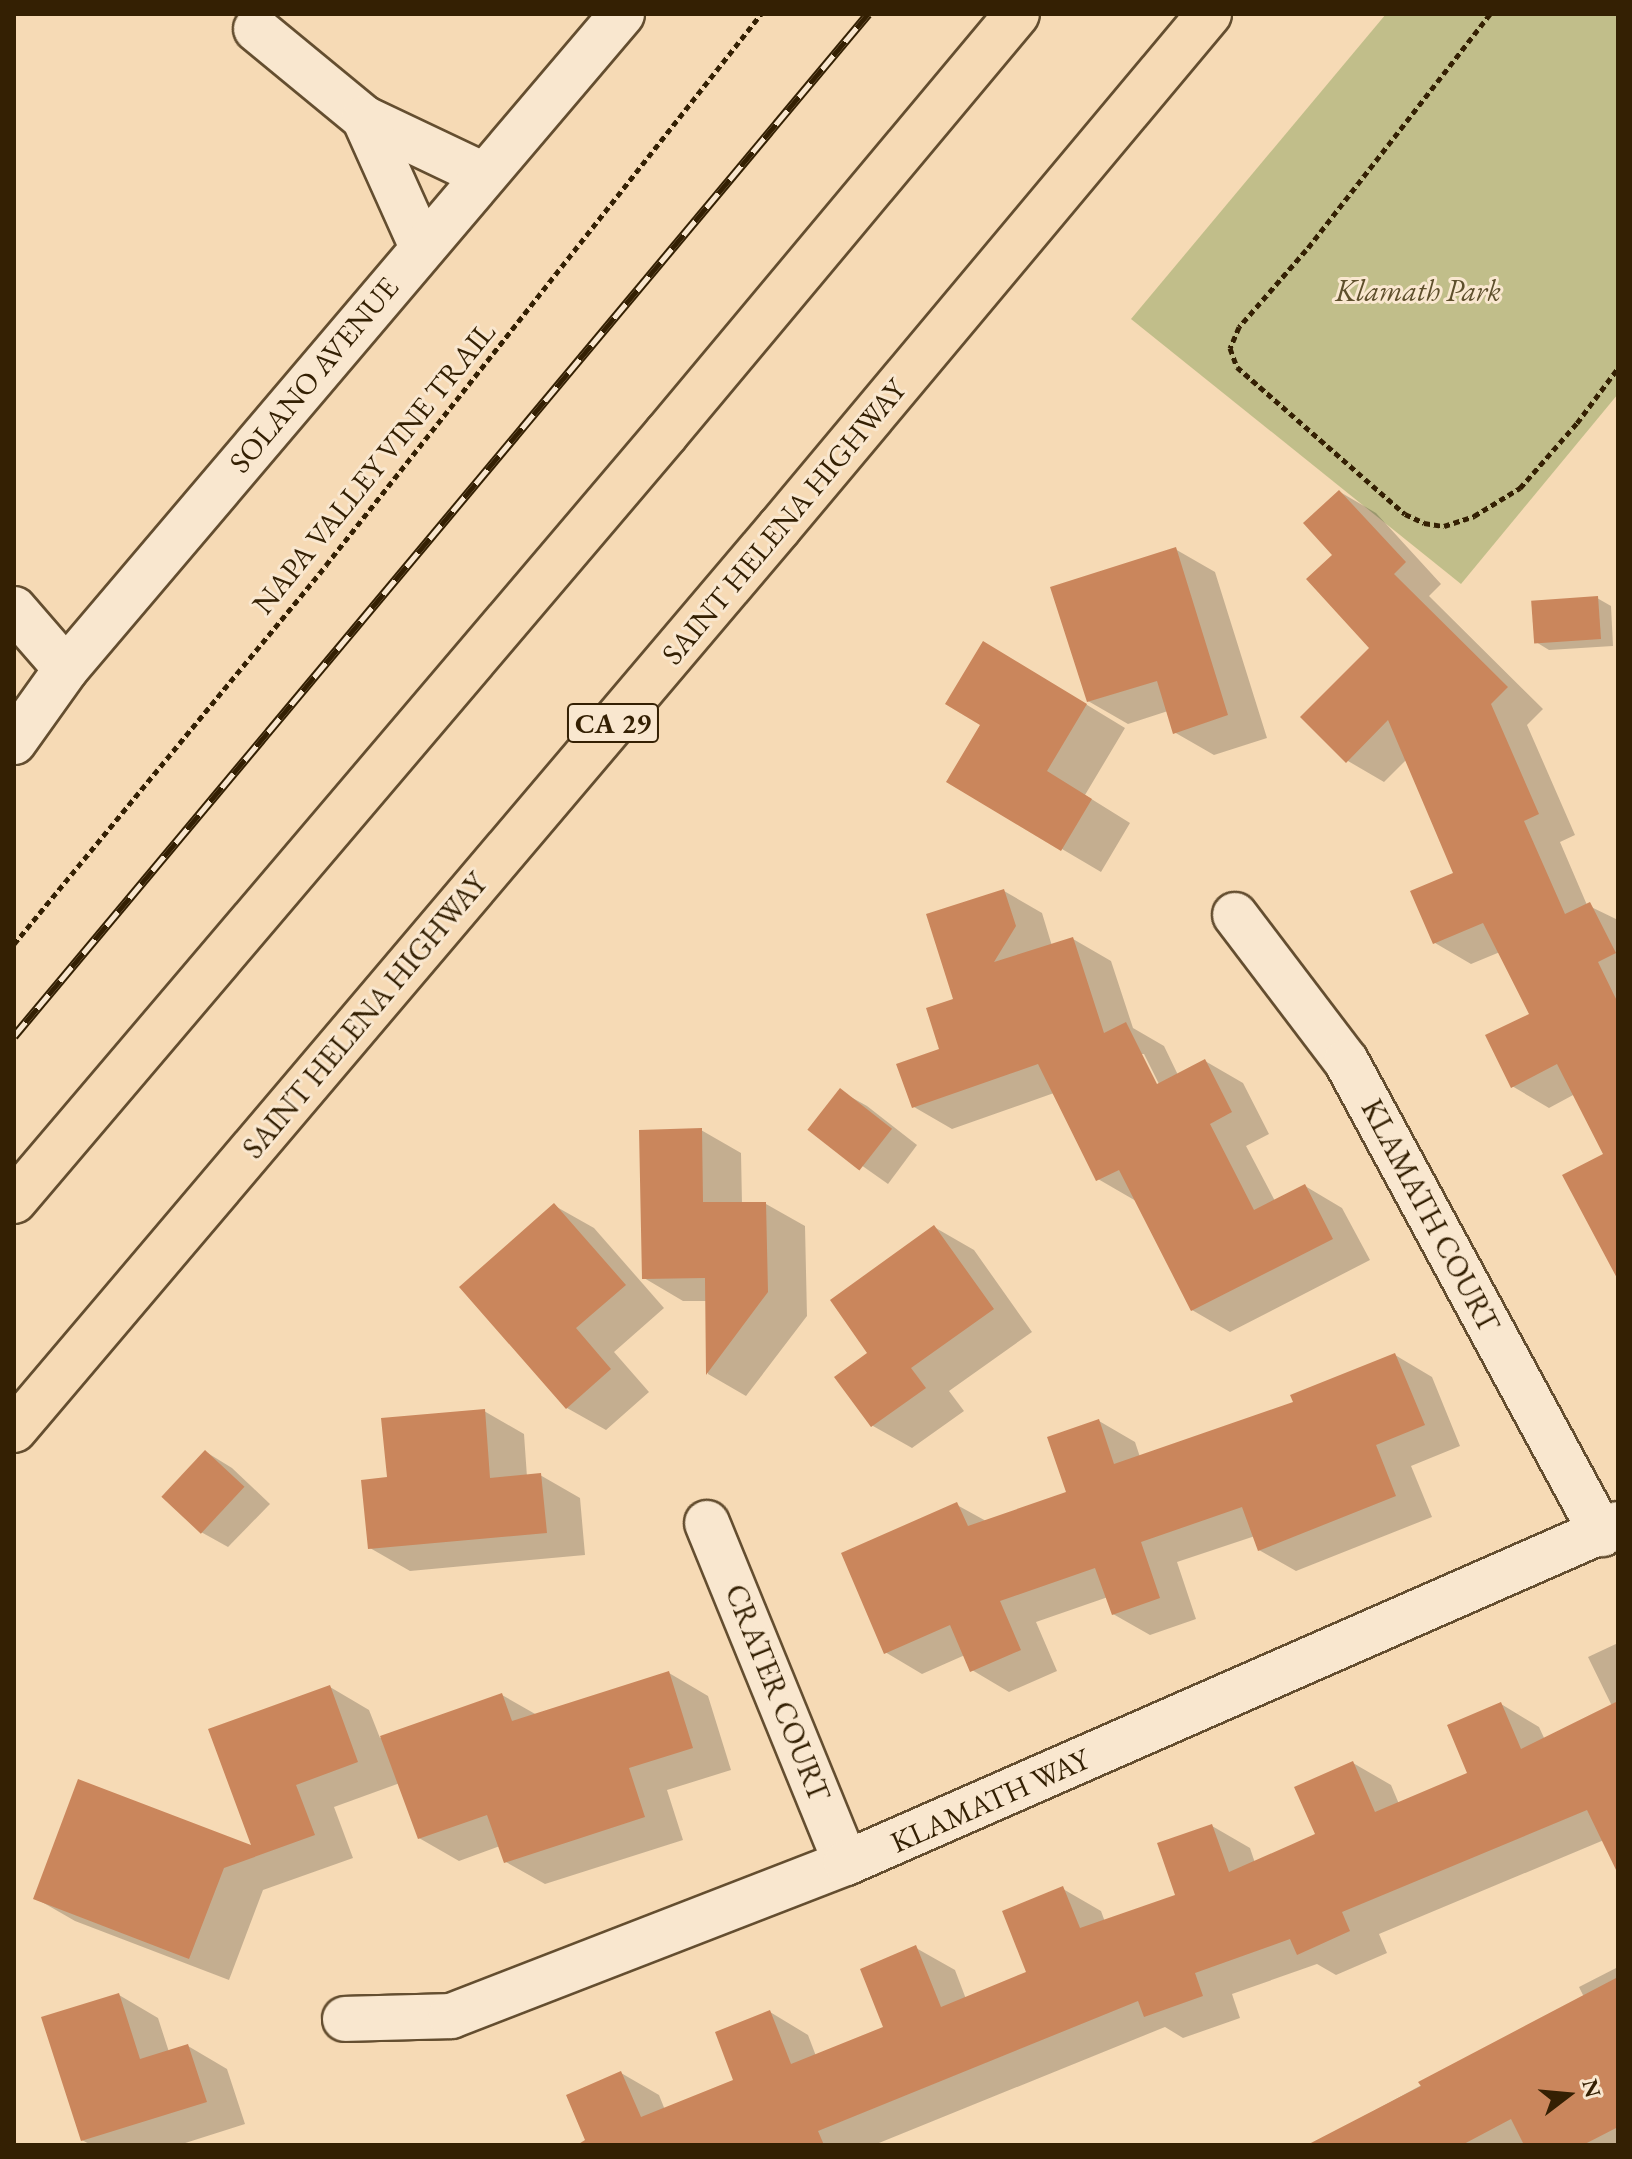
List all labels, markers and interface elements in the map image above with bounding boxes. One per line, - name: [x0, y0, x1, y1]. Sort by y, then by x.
- street label: SOLANO AVENUE: [222, 270, 406, 480]
- park label: Klamath Park: [1335, 273, 1501, 309]
- street label: NAPA VALLEY VINE TRAIL: [245, 315, 503, 621]
- street label: SAINT HELENA HIGHWAY: [654, 372, 914, 672]
- road number: CA 29: [565, 699, 661, 747]
- street label: SAINT HELENA HIGHWAY: [235, 866, 495, 1166]
- street label: KLAMATH COURT: [1353, 1093, 1507, 1339]
- street label: CRATER COURT: [717, 1579, 837, 1807]
- street label: KLAMATH WAY: [885, 1741, 1095, 1861]
- north arrow: [1528, 2055, 1608, 2135]
- text: N: [1575, 2076, 1608, 2101]

